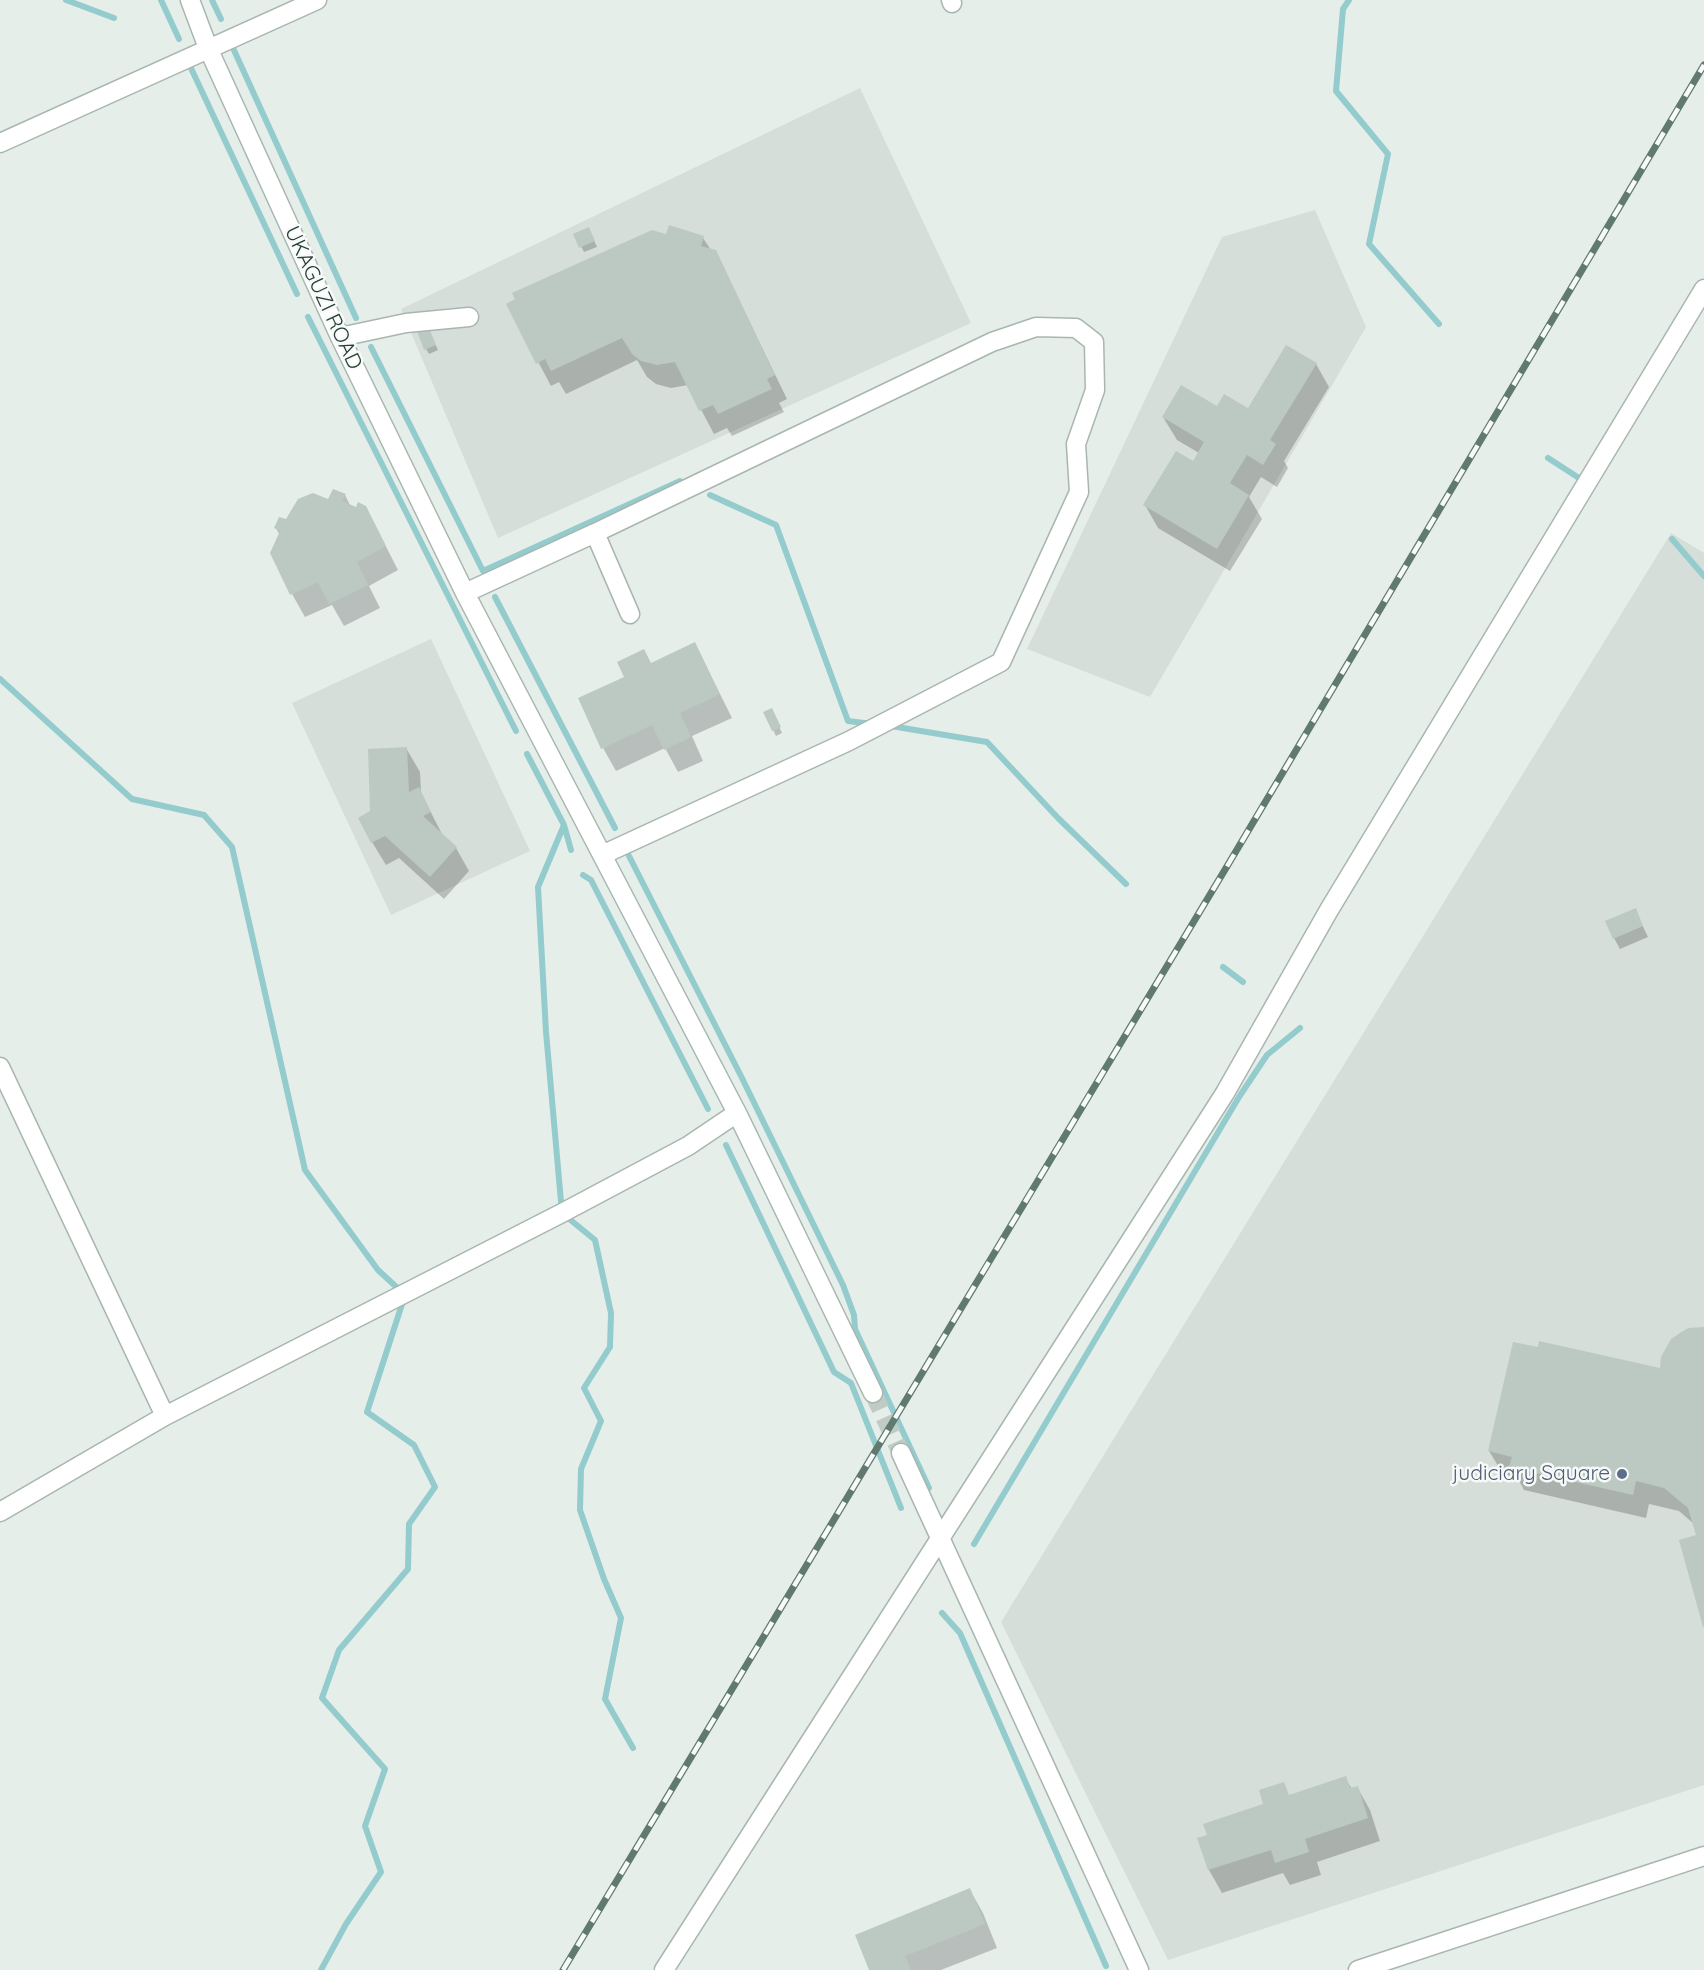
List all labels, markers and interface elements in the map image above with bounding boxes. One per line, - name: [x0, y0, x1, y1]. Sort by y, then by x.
- street label: UKAGUZI ROAD: [279, 222, 367, 374]
- place label: judiciary Square: [1453, 1461, 1610, 1487]
- marker: judiciary Square: [1615, 1467, 1629, 1481]

